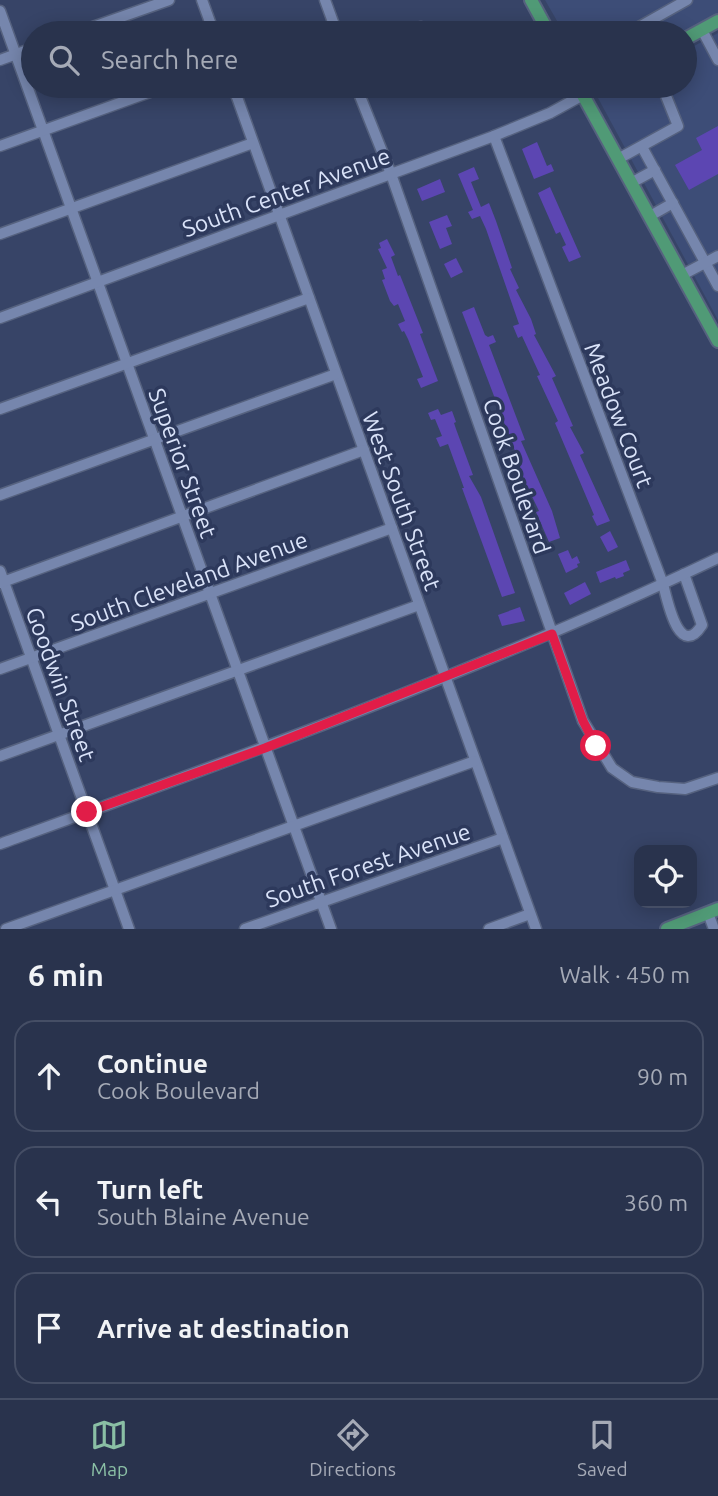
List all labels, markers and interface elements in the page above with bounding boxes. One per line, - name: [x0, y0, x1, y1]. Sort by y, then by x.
- search box: [21, 21, 697, 98]
- icon: search: [45, 41, 83, 79]
- text: Search here: [101, 45, 238, 74]
- street label: South Center Avenue: [179, 143, 393, 241]
- street label: Meadow Court: [580, 339, 658, 491]
- street label: Superior Street: [144, 385, 222, 541]
- street label: Cook Boulevard: [479, 395, 555, 557]
- street label: West South Street: [358, 408, 446, 594]
- street label: South Cleveland Avenue: [67, 526, 311, 636]
- street label: Goodwin Street: [22, 604, 100, 764]
- route start: [580, 730, 611, 761]
- route end: [71, 796, 102, 827]
- street label: South Forest Avenue: [262, 818, 474, 912]
- map controls: [634, 845, 697, 908]
- button: locate: [634, 845, 697, 908]
- text: 6 min: [28, 958, 104, 992]
- text: Walk · 450 m: [559, 962, 690, 987]
- text: Continue: [97, 1049, 208, 1078]
- icon: ahead: [30, 1057, 68, 1095]
- text: 90 m: [637, 1064, 688, 1089]
- text: Cook Boulevard: [97, 1078, 260, 1103]
- text: Turn left: [97, 1175, 203, 1204]
- icon: left: [30, 1183, 68, 1221]
- text: 360 m: [624, 1190, 688, 1215]
- text: South Blaine Avenue: [97, 1204, 310, 1229]
- icon: arrive: [30, 1309, 68, 1347]
- text: Arrive at destination: [97, 1314, 350, 1343]
- tab: Map: [90, 1416, 128, 1480]
- tab: Directions: [309, 1416, 396, 1480]
- tab: Saved: [577, 1416, 628, 1480]

